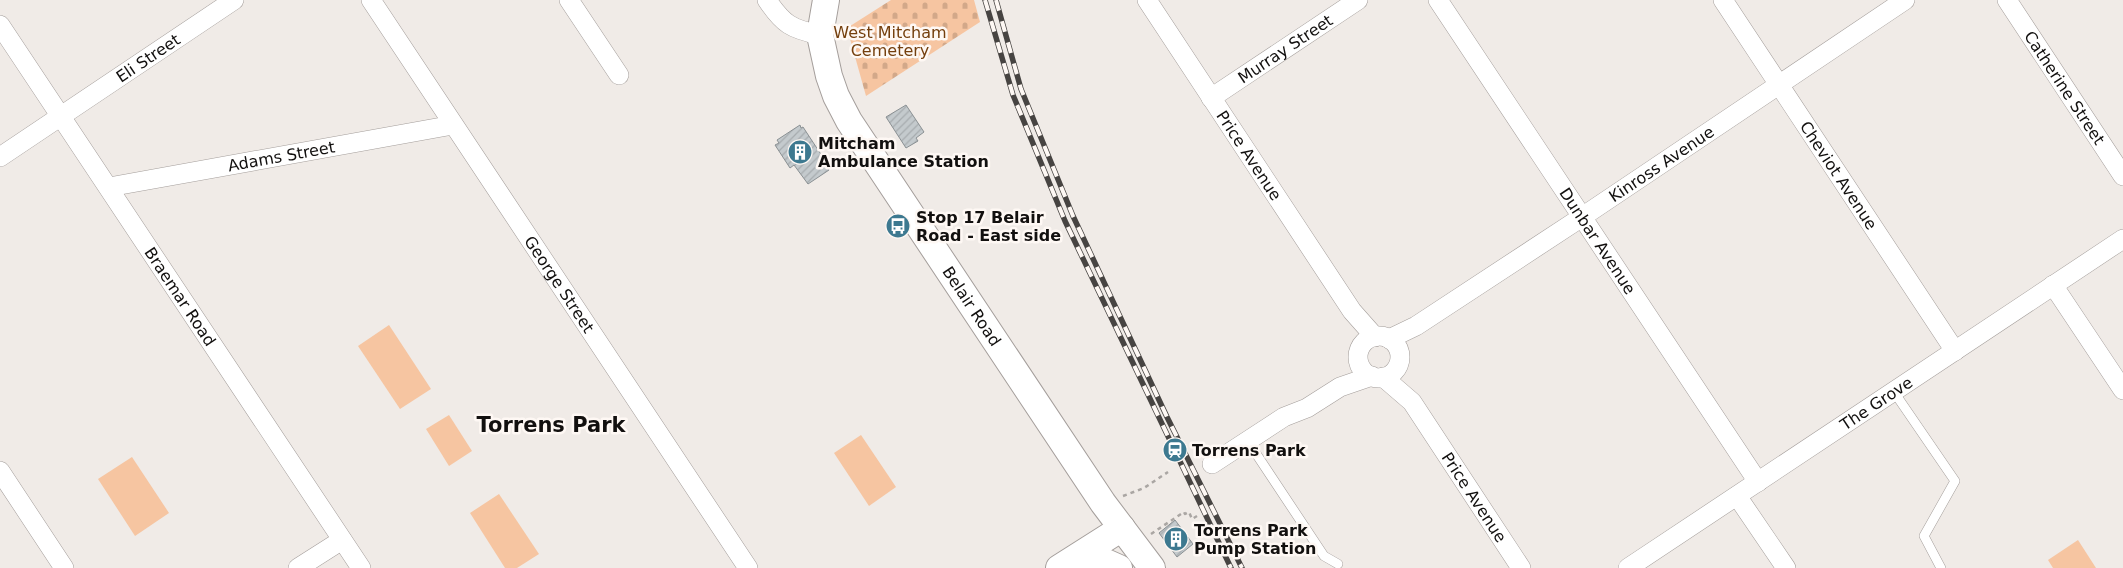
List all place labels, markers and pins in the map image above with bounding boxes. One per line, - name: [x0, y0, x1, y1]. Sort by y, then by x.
- place label: Mitcham Ambulance Station: [818, 134, 989, 171]
- building icon: Mitcham Ambulance Station: [787, 139, 813, 165]
- place label: Stop 17 Belair Road - East side: [916, 208, 1061, 245]
- bus stop icon: Stop 17 Belair Road - East side: [885, 213, 911, 239]
- station icon: Torrens Park: [1162, 437, 1188, 463]
- place label: Torrens Park: [1192, 441, 1306, 460]
- place label: Torrens Park Pump Station: [1194, 521, 1316, 558]
- building icon: Torrens Park Pump Station: [1163, 526, 1189, 552]

